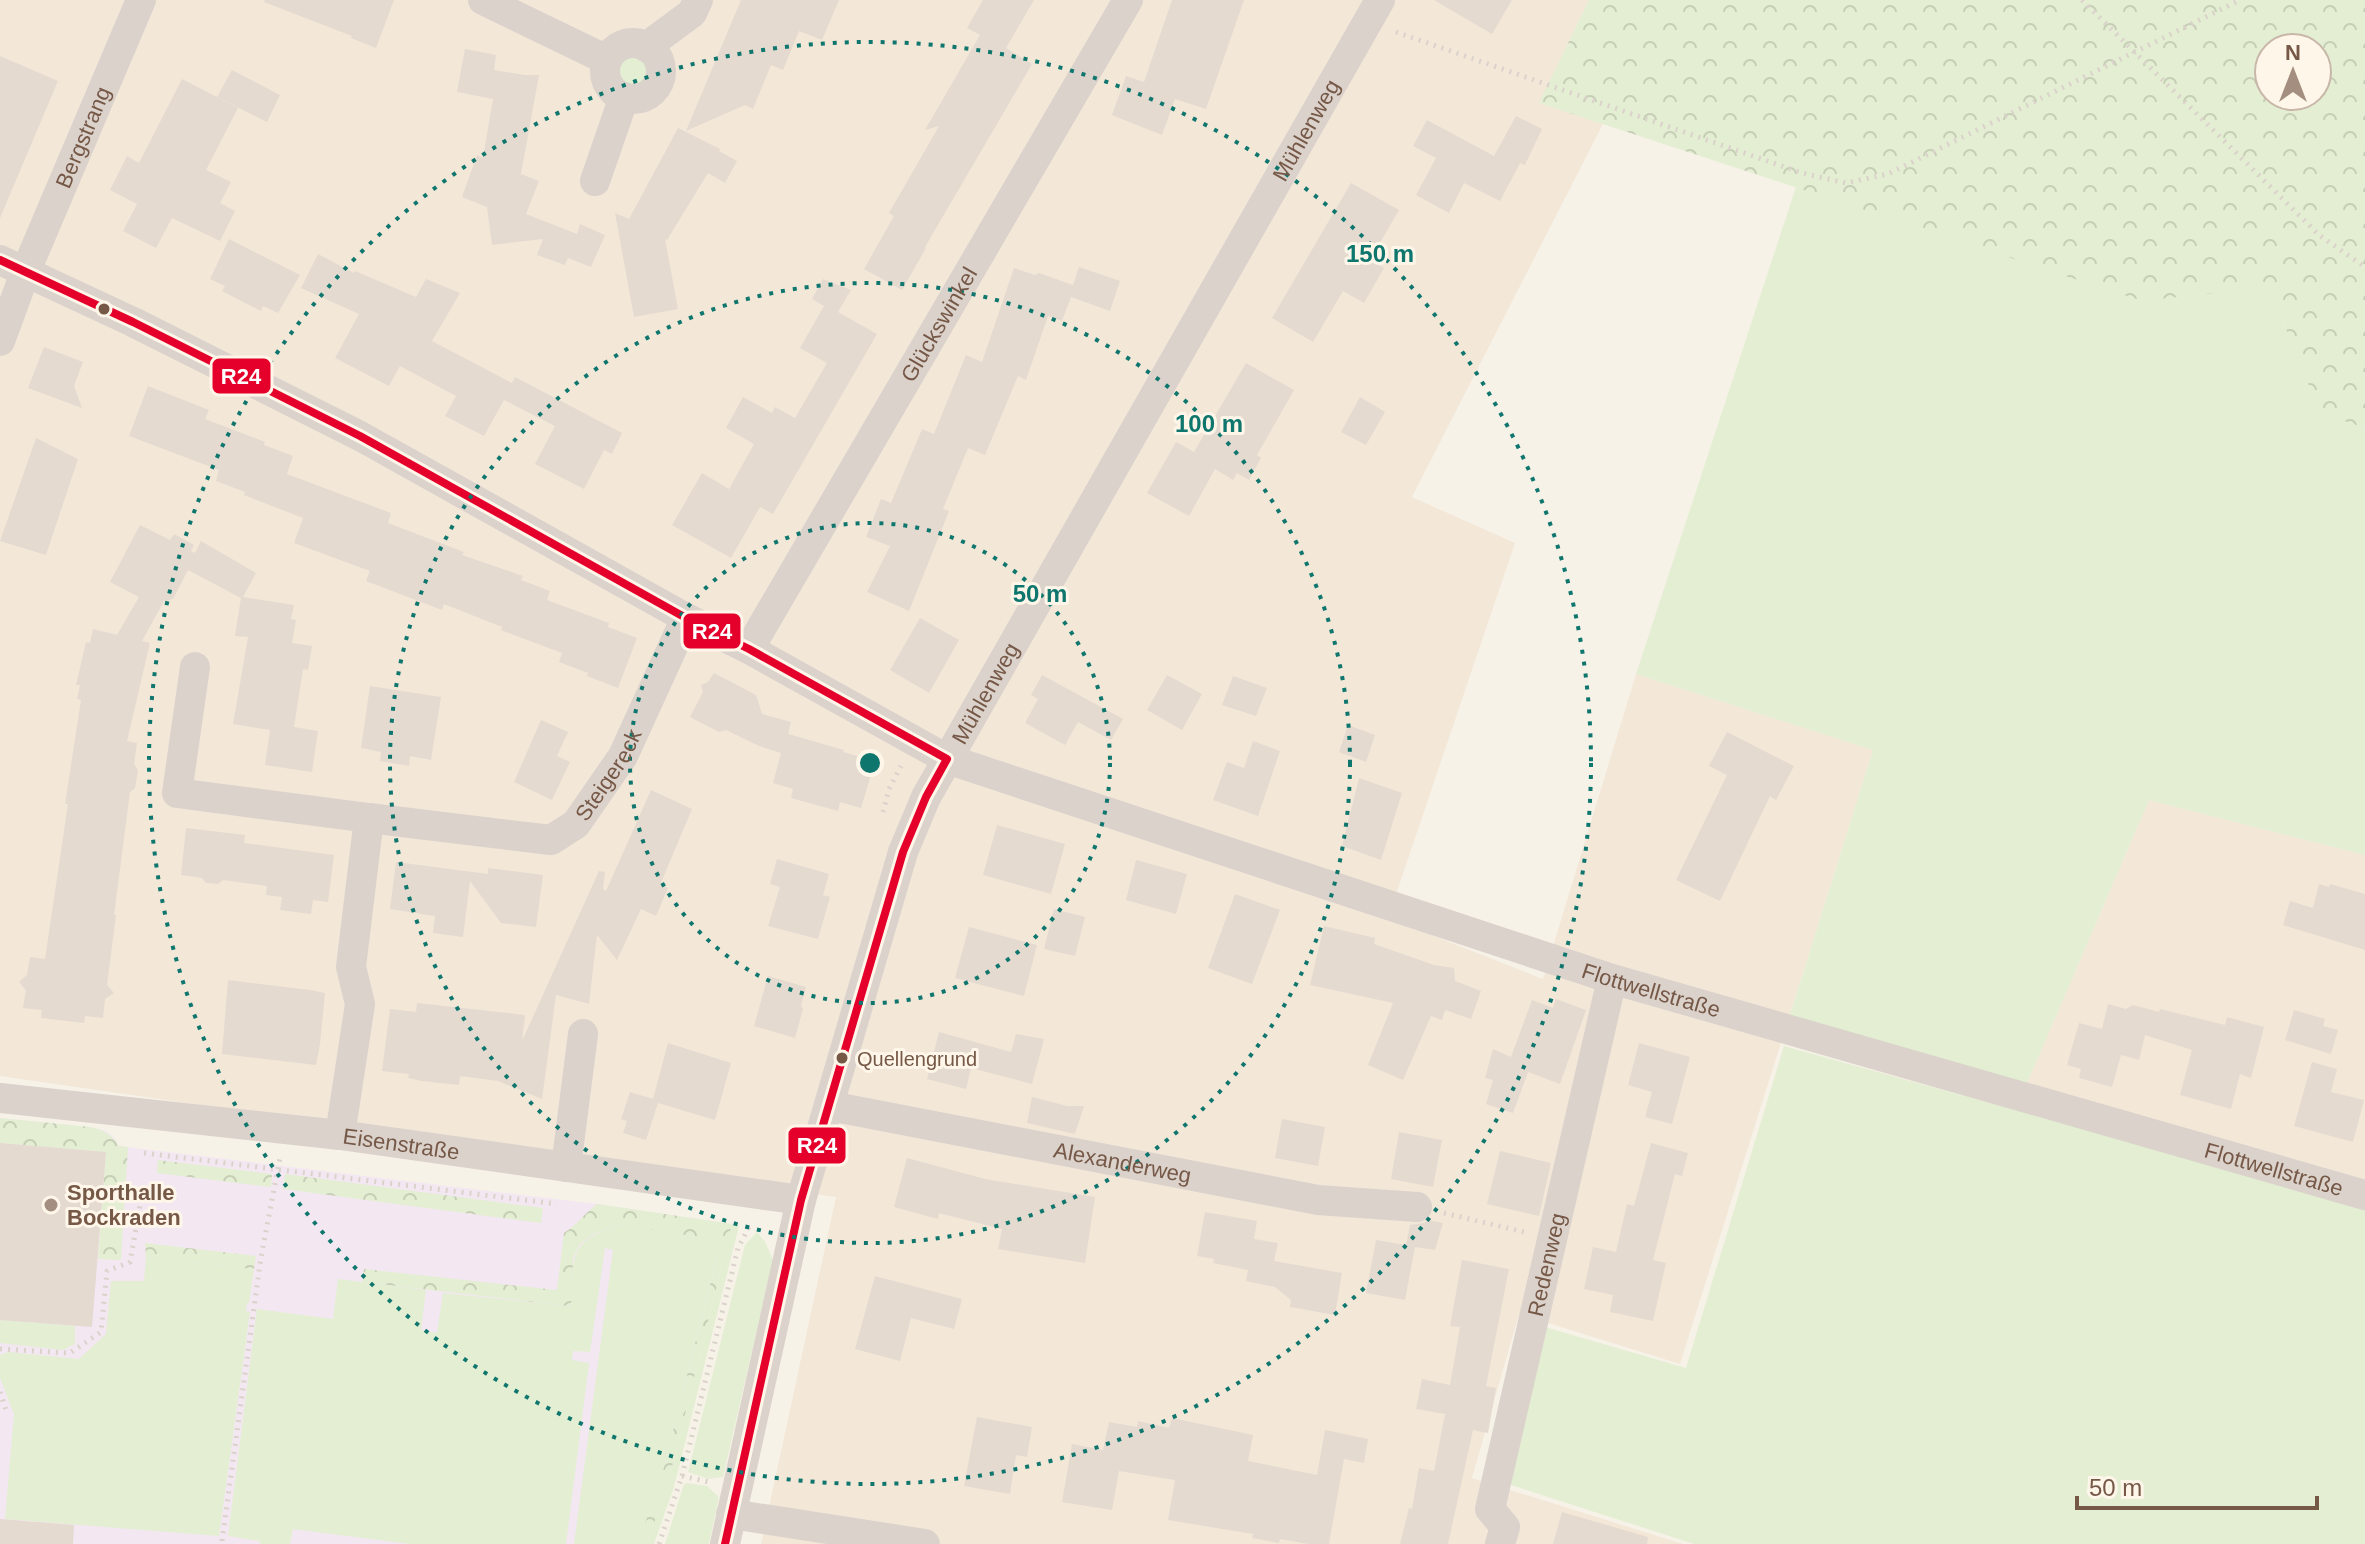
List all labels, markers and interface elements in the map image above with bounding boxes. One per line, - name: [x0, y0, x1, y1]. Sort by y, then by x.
- north arrow: [2253, 32, 2333, 112]
- text: N: [2285, 40, 2301, 65]
- street label: Mühlenweg: [1268, 75, 1345, 186]
- street label: Bergstrang: [51, 83, 116, 192]
- text: 150 m: [1346, 240, 1414, 267]
- street label: Glückswinkel: [896, 263, 982, 386]
- unlabelled marker: [96, 301, 112, 317]
- line badge: R24: [211, 357, 272, 395]
- text: R24: [221, 364, 262, 389]
- text: 100 m: [1175, 410, 1243, 437]
- text: 50 m: [1013, 580, 1067, 607]
- line badge: R24: [682, 612, 742, 650]
- text: R24: [692, 619, 733, 644]
- street label: Mühlenweg: [947, 638, 1024, 749]
- street label: Steigereck: [570, 724, 647, 826]
- centre of rings: [856, 749, 884, 777]
- street label: Flottwellstraße: [1579, 958, 1723, 1022]
- place label: Quellengrund: [857, 1048, 977, 1070]
- marker: Quellengrund: [834, 1050, 850, 1066]
- street label: Eisenstraße: [341, 1124, 461, 1165]
- line badge: R24: [787, 1126, 847, 1165]
- text: R24: [797, 1133, 838, 1158]
- street label: Alexanderweg: [1052, 1137, 1193, 1188]
- street label: Flottwellstraße: [2202, 1138, 2346, 1201]
- place label: Sporthalle Bockraden: [67, 1180, 181, 1230]
- marker: Sporthalle Bockraden: [42, 1196, 60, 1214]
- street label: Redenweg: [1523, 1211, 1571, 1319]
- scale bar: [2077, 1460, 2317, 1510]
- text: 50 m: [2089, 1474, 2142, 1501]

